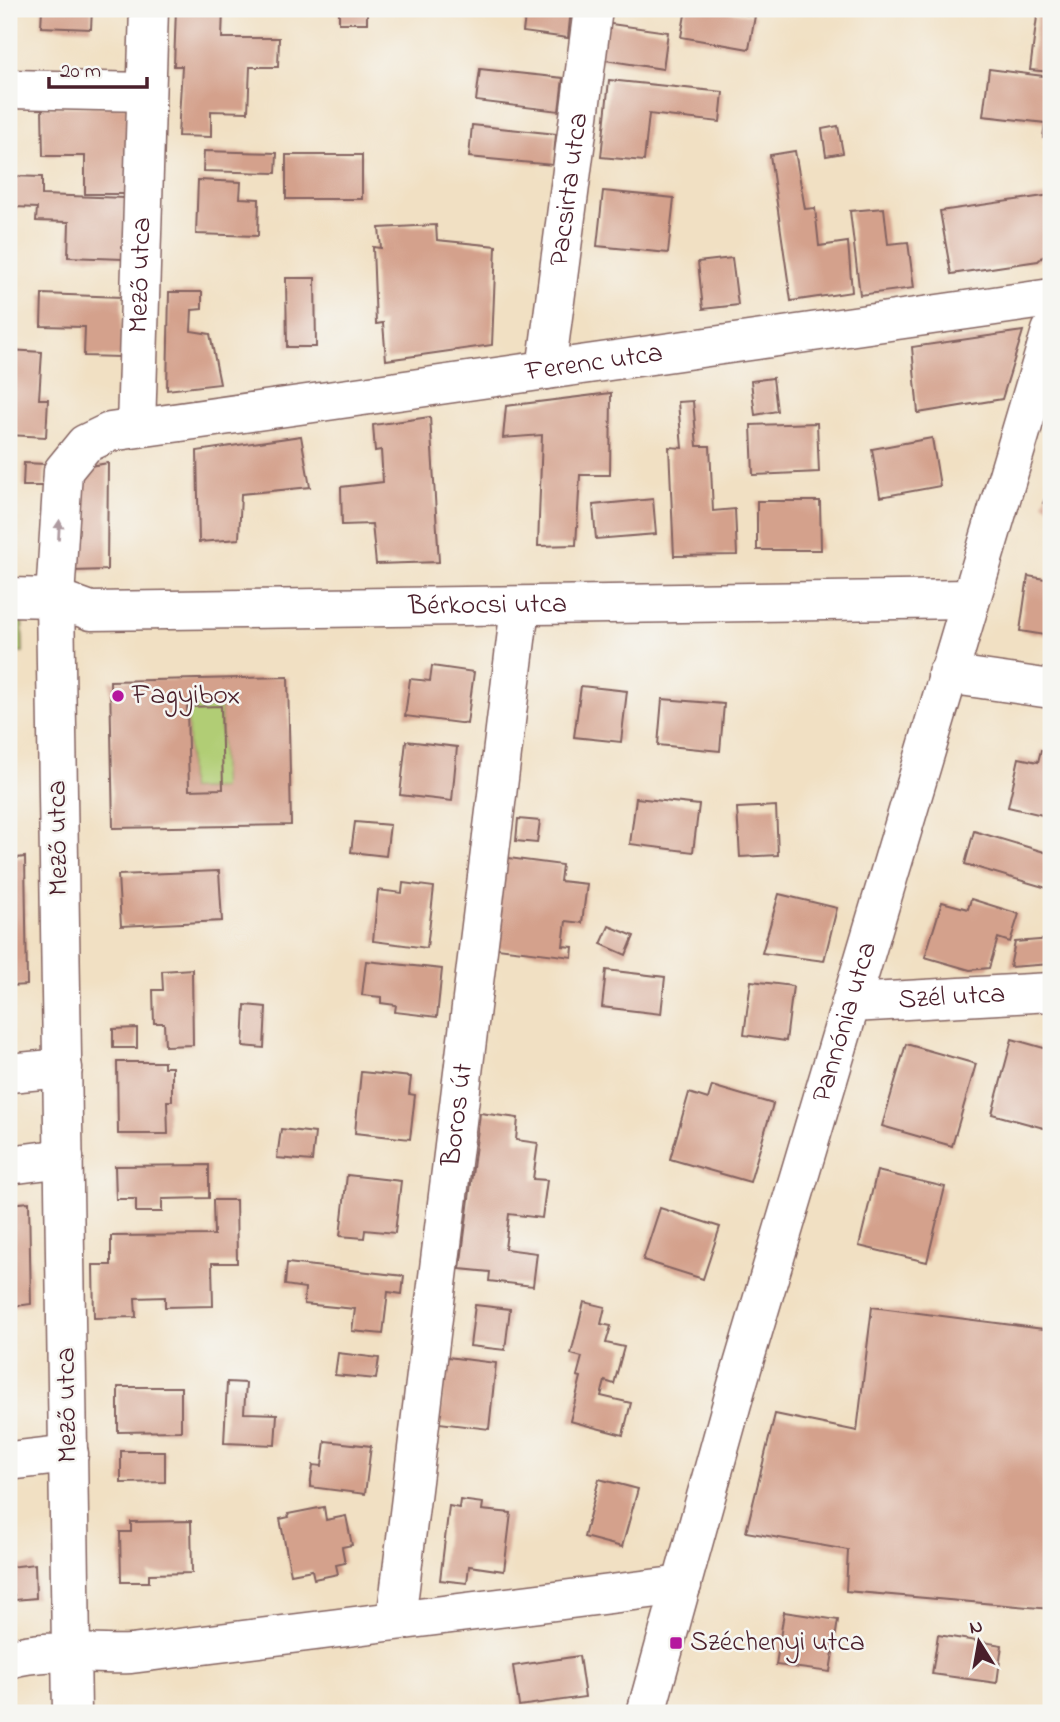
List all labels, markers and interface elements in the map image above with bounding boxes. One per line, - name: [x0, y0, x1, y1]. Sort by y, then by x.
- scale bar: [49, 46, 147, 90]
- text: 20 m: [60, 57, 101, 87]
- street label: Pacsirta utca: [539, 110, 600, 269]
- street label: Mező utca: [118, 217, 163, 334]
- street label: Ferenc utca: [522, 333, 665, 393]
- one-way arrow: [54, 519, 65, 541]
- street label: Bérkocsi utca: [407, 584, 567, 627]
- place label: Fagyibox: [131, 676, 240, 717]
- marker: Fagyibox: [110, 688, 126, 704]
- street label: Mező utca: [37, 780, 81, 896]
- street label: Pannónia utca: [802, 937, 888, 1107]
- street label: Szél utca: [897, 974, 1006, 1021]
- street label: Boros út: [431, 1061, 484, 1170]
- street label: Mező utca: [46, 1347, 90, 1463]
- north arrow: [944, 1606, 1014, 1676]
- text: N: [967, 1613, 985, 1642]
- place label: Széchenyi utca: [690, 1623, 865, 1664]
- marker: Széchenyi utca: [668, 1635, 684, 1651]

